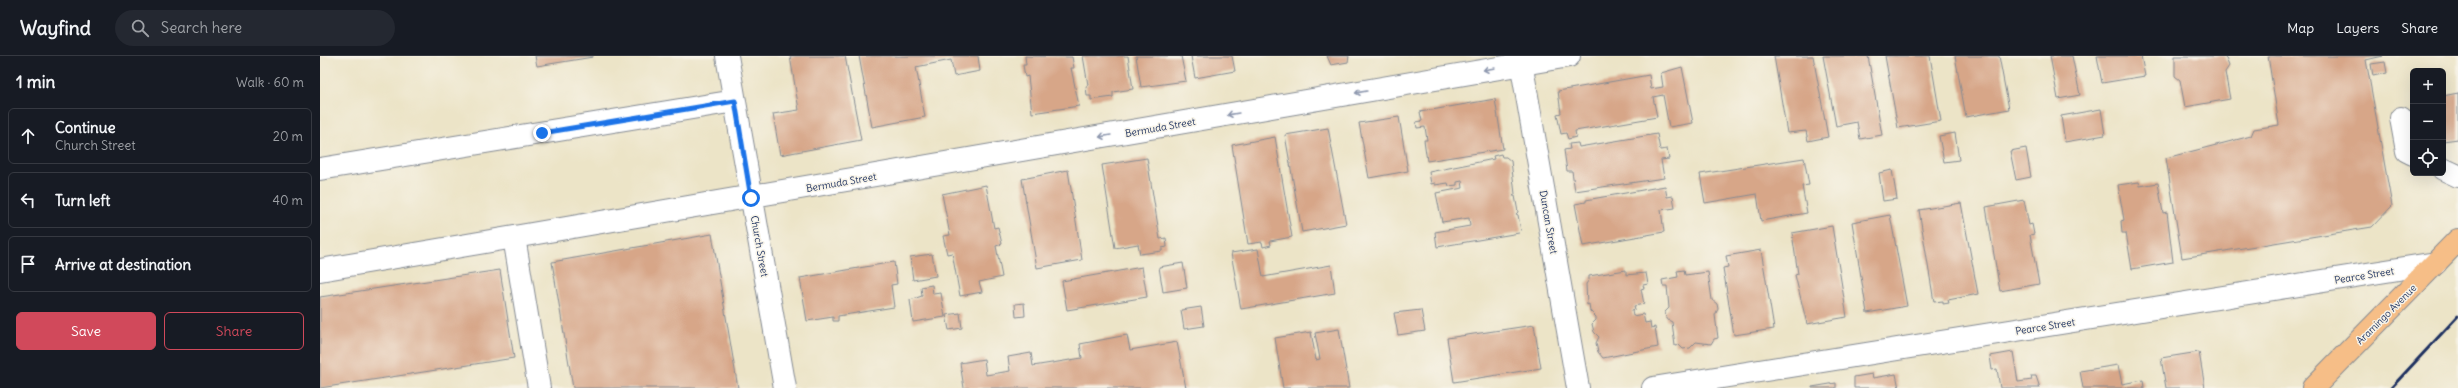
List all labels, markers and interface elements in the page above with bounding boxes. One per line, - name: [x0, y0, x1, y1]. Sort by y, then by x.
- search box: [115, 10, 395, 46]
- text: Wayfind: [20, 16, 91, 40]
- icon: search: [129, 17, 151, 39]
- text: Search here: [161, 18, 242, 37]
- text: Map: [2287, 19, 2314, 37]
- text: Layers: [2336, 19, 2379, 37]
- text: Share: [2401, 19, 2438, 37]
- one-way arrow: [1483, 66, 1496, 74]
- map controls: [2410, 68, 2446, 176]
- button: +: [2410, 68, 2446, 104]
- text: 1 min: [16, 71, 55, 93]
- text: Walk · 60 m: [236, 74, 304, 91]
- one-way arrow: [1355, 88, 1368, 96]
- button: −: [2410, 104, 2446, 140]
- one-way arrow: [1227, 110, 1240, 118]
- street label: Bermuda Street: [1124, 115, 1197, 140]
- text: Continue: [55, 118, 116, 137]
- route end: [533, 124, 551, 142]
- icon: ahead: [17, 125, 39, 147]
- text: 20 m: [273, 128, 303, 145]
- one-way arrow: [1098, 132, 1111, 140]
- text: Church Street: [55, 137, 136, 154]
- button: locate: [2410, 140, 2446, 176]
- street label: Bermuda Street: [805, 170, 878, 195]
- icon: left: [17, 189, 39, 211]
- route start: [742, 189, 760, 207]
- street label: Duncan Street: [1537, 189, 1561, 255]
- text: Turn left: [55, 191, 110, 210]
- text: 40 m: [272, 192, 303, 209]
- street label: Church Street: [748, 214, 771, 278]
- icon: arrive: [17, 253, 39, 275]
- text: Arrive at destination: [55, 255, 191, 274]
- street label: Pearce Street: [2333, 264, 2395, 287]
- street label: Aramingo Avenue: [2353, 281, 2419, 347]
- button: Save: [16, 312, 156, 350]
- button: Share: [164, 312, 304, 350]
- street label: Pearce Street: [2014, 315, 2076, 338]

